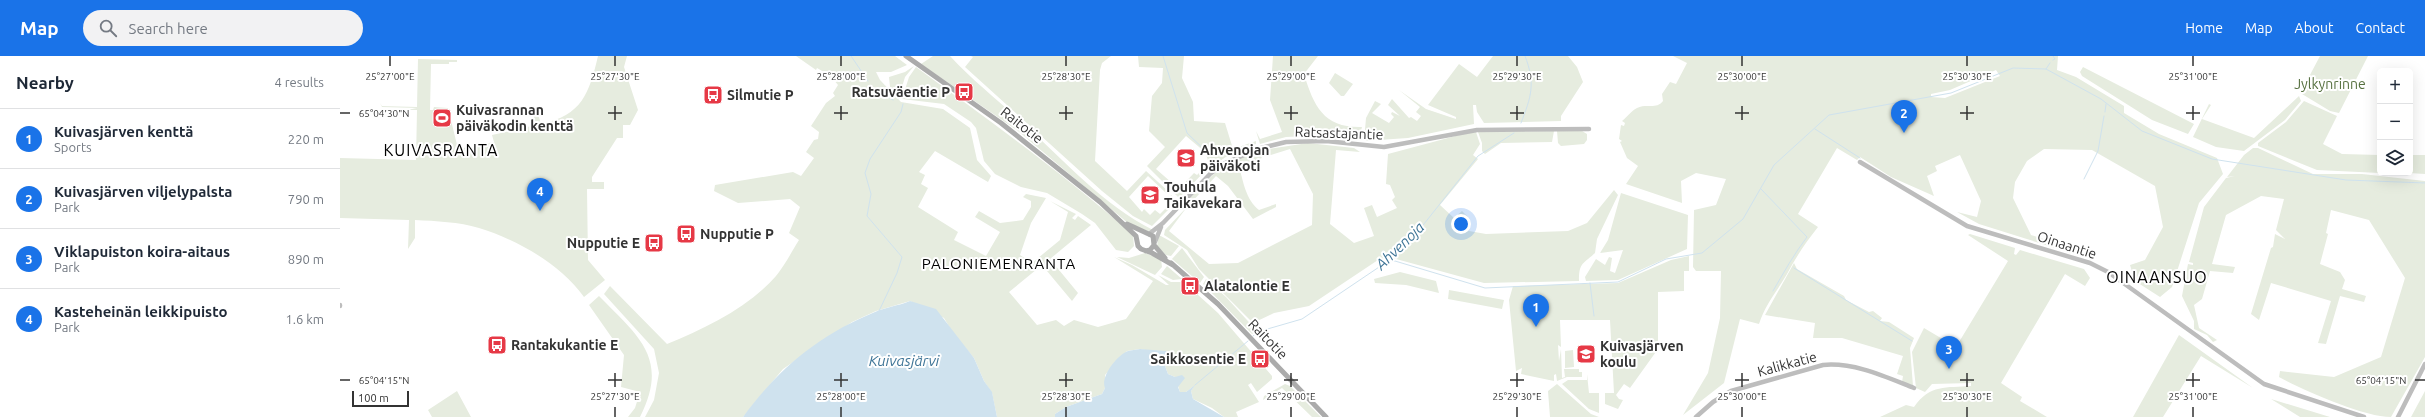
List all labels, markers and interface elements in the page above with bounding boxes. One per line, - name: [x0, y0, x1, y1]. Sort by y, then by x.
- search box: [83, 10, 363, 46]
- text: Map: [20, 17, 59, 39]
- icon: search: [97, 17, 119, 39]
- text: Search here: [129, 20, 208, 37]
- text: Home: [2185, 20, 2223, 36]
- text: Map: [2245, 20, 2273, 36]
- text: About: [2295, 20, 2334, 36]
- text: Contact: [2356, 20, 2405, 36]
- map controls: [2377, 68, 2413, 176]
- button: +: [2377, 68, 2413, 104]
- text: 25°27'00"E: [365, 71, 415, 82]
- text: 25°27'30"E: [590, 71, 640, 82]
- text: 25°28'00"E: [816, 71, 866, 82]
- text: 25°28'30"E: [1041, 71, 1091, 82]
- text: 25°29'00"E: [1266, 71, 1316, 82]
- text: 25°29'30"E: [1492, 71, 1542, 82]
- text: 25°30'00"E: [1717, 71, 1767, 82]
- text: 25°30'30"E: [1942, 71, 1992, 82]
- text: 25°31'00"E: [2168, 71, 2218, 82]
- text: Nearby: [16, 73, 74, 92]
- text: 4 results: [274, 75, 324, 89]
- park label: Jylkynrinne: [2294, 76, 2366, 92]
- bus stop icon: Ratsuväentie P: [953, 81, 975, 103]
- bus stop icon: Silmutie P: [702, 84, 724, 106]
- place label: Ratsuväentie P: [851, 84, 950, 100]
- place label: Silmutie P: [727, 87, 794, 103]
- pin: 2: [1891, 100, 1917, 133]
- place label: Kuivasrannan päiväkodin kenttä: [456, 102, 573, 134]
- street label: Raitotie: [998, 103, 1046, 147]
- button: −: [2377, 104, 2413, 140]
- sports icon: Kuivasrannan päiväkodin kenttä: [431, 107, 453, 129]
- text: 65°04'30"N: [359, 108, 409, 119]
- text: Kuivasjärven kenttä: [54, 123, 193, 140]
- street label: Ratsastajantie: [1294, 123, 1384, 143]
- text: 1: [25, 132, 33, 146]
- text: 220 m: [288, 132, 324, 146]
- text: Sports: [54, 140, 92, 154]
- button: layers: [2377, 140, 2413, 176]
- district label: KUIVASRANTA: [384, 141, 498, 159]
- place label: Ahvenojan päiväkoti: [1200, 142, 1270, 174]
- school or university icon: Ahvenojan päiväkoti: [1175, 147, 1197, 169]
- pin: 4: [527, 178, 553, 211]
- place label: Touhula Taikavekara: [1164, 179, 1242, 211]
- text: Kuivasjärven viljelypalsta: [54, 183, 232, 200]
- school or university icon: Touhula Taikavekara: [1139, 184, 1161, 206]
- text: 2: [25, 192, 33, 206]
- text: 790 m: [288, 192, 324, 206]
- text: Park: [54, 200, 80, 214]
- your location: [1451, 214, 1471, 234]
- water label: Ahvenoja: [1371, 218, 1427, 274]
- bus stop icon: Nupputie P: [675, 223, 697, 245]
- place label: Nupputie P: [700, 226, 774, 242]
- street label: Oinaantie: [2035, 228, 2099, 262]
- bus stop icon: Nupputie E: [643, 232, 665, 254]
- place label: Nupputie E: [567, 235, 640, 251]
- text: Viklapuiston koira-aitaus: [54, 243, 230, 260]
- text: 3: [25, 252, 33, 266]
- text: 890 m: [288, 252, 324, 266]
- district label: PALONIEMENRANTA: [922, 255, 1076, 272]
- text: Park: [54, 260, 80, 274]
- district label: OINAANSUO: [2106, 268, 2208, 286]
- bus stop icon: Alatalontie E: [1179, 275, 1201, 297]
- place label: Alatalontie E: [1204, 278, 1290, 294]
- pin: 1: [1523, 294, 1549, 327]
- text: Kasteheinän leikkipuisto: [54, 303, 227, 320]
- text: 4: [25, 312, 33, 326]
- text: 1.6 km: [285, 312, 324, 326]
- street label: Raitotie: [1245, 316, 1291, 362]
- text: Park: [54, 320, 80, 334]
- bus stop icon: Rantakukantie E: [486, 334, 508, 356]
- pin: 3: [1936, 336, 1962, 369]
- place label: Rantakukantie E: [511, 337, 618, 353]
- place label: Kuivasjärven koulu: [1600, 338, 1684, 370]
- school or university icon: Kuivasjärven koulu: [1575, 343, 1597, 365]
- bus stop icon: Saikkosentie E: [1249, 348, 1271, 370]
- street label: Kalikkatie: [1756, 348, 1818, 380]
- place label: Saikkosentie E: [1150, 351, 1246, 367]
- water label: Kuivasjärvi: [869, 352, 941, 369]
- text: 65°04'15"N: [359, 375, 409, 386]
- text: 65°04'15"N: [2356, 375, 2406, 386]
- scale bar: [352, 389, 409, 408]
- text: 25°27'30"E: [590, 391, 640, 402]
- text: 25°28'00"E: [816, 391, 866, 402]
- text: 25°28'30"E: [1041, 391, 1091, 402]
- text: 25°29'00"E: [1266, 391, 1316, 402]
- text: 25°29'30"E: [1492, 391, 1542, 402]
- text: 25°30'00"E: [1717, 391, 1767, 402]
- text: 25°30'30"E: [1942, 391, 1992, 402]
- text: 25°31'00"E: [2168, 391, 2218, 402]
- text: 100 m: [358, 392, 389, 404]

